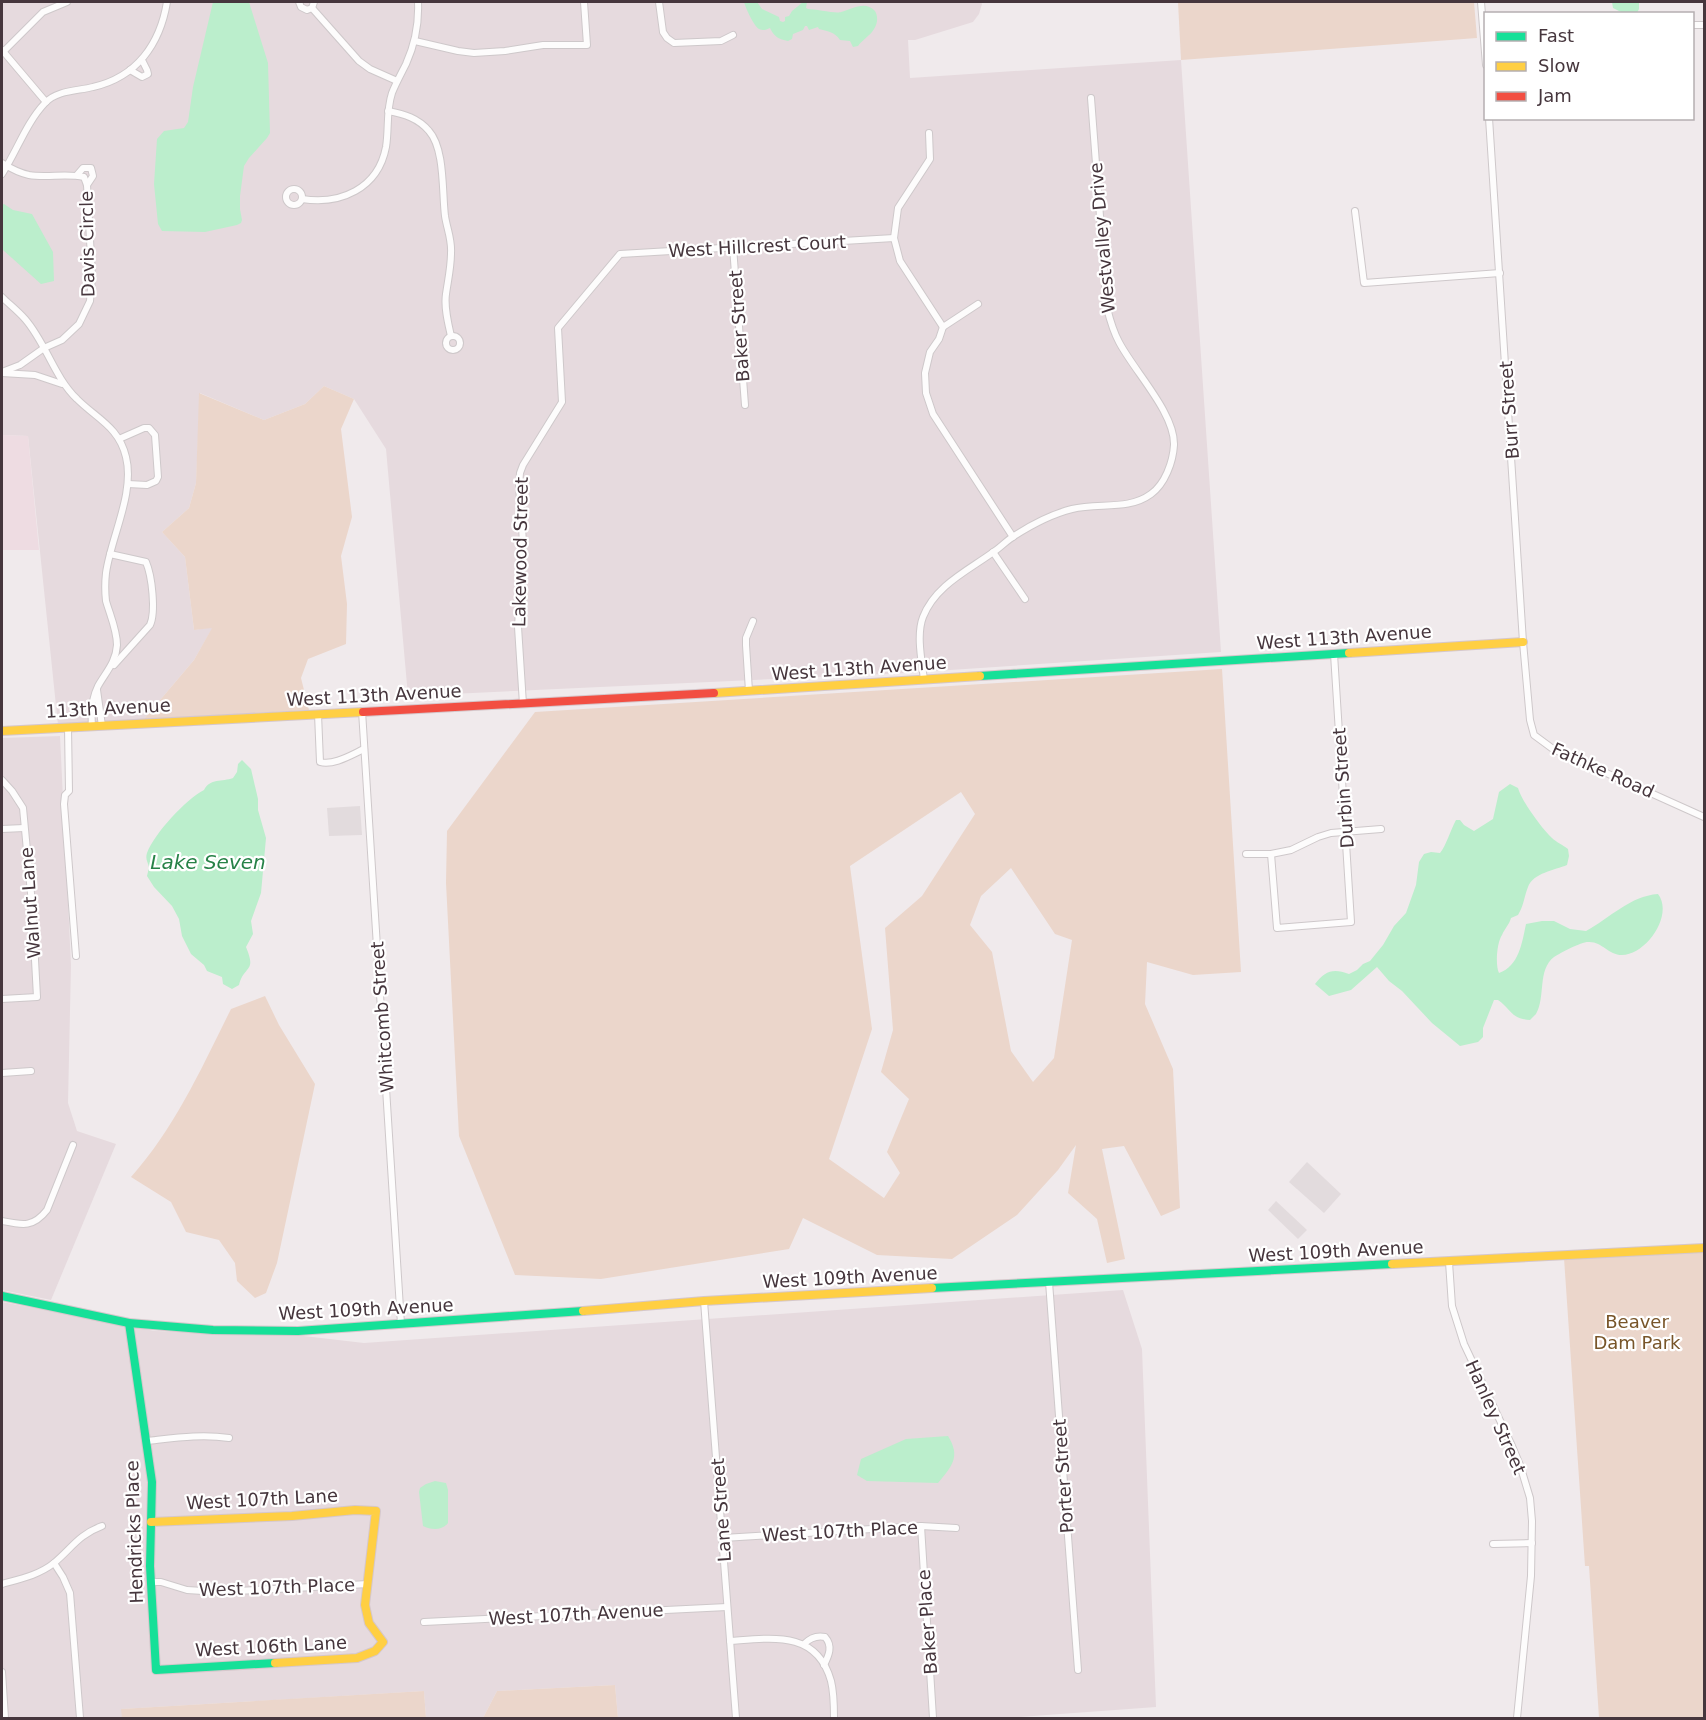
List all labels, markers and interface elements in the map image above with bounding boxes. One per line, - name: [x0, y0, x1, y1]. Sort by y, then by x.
- legend: [1484, 12, 1694, 120]
- text: Fast: [1538, 25, 1574, 46]
- text: Slow: [1538, 55, 1580, 76]
- text: Jam: [1537, 85, 1572, 106]
- street label: Westvalley Drive: [1085, 162, 1119, 314]
- street label: Davis Circle: [76, 191, 98, 297]
- street label: West Hillcrest Court: [668, 231, 846, 261]
- street label: Baker Street: [725, 269, 753, 383]
- street label: Burr Street: [1495, 360, 1523, 460]
- street label: Lakewood Street: [508, 477, 532, 627]
- street label: West 113th Avenue: [1256, 620, 1432, 654]
- street label: West 113th Avenue: [771, 651, 947, 685]
- street label: West 113th Avenue: [286, 680, 462, 710]
- street label: 113th Avenue: [45, 694, 171, 722]
- street label: Durbin Street: [1328, 727, 1358, 849]
- street label: Fathke Road: [1549, 738, 1657, 802]
- street label: Walnut Lane: [16, 846, 44, 960]
- water label: Lake Seven: [150, 850, 266, 874]
- street label: Whitcomb Street: [366, 941, 398, 1093]
- street label: West 109th Avenue: [1248, 1236, 1424, 1266]
- street label: West 109th Avenue: [762, 1262, 938, 1292]
- street label: West 109th Avenue: [278, 1294, 454, 1324]
- park label: Beaver Dam Park: [1593, 1311, 1681, 1353]
- street label: Hanley Street: [1461, 1356, 1531, 1478]
- street label: Porter Street: [1049, 1418, 1077, 1534]
- street label: Lane Street: [707, 1457, 735, 1563]
- street label: Hendricks Place: [121, 1460, 147, 1604]
- street label: West 107th Lane: [186, 1485, 338, 1513]
- street label: West 107th Place: [761, 1516, 919, 1546]
- street label: Baker Place: [913, 1569, 941, 1675]
- street label: West 107th Place: [198, 1574, 356, 1600]
- street label: West 107th Avenue: [488, 1599, 664, 1629]
- street label: West 106th Lane: [195, 1632, 347, 1660]

